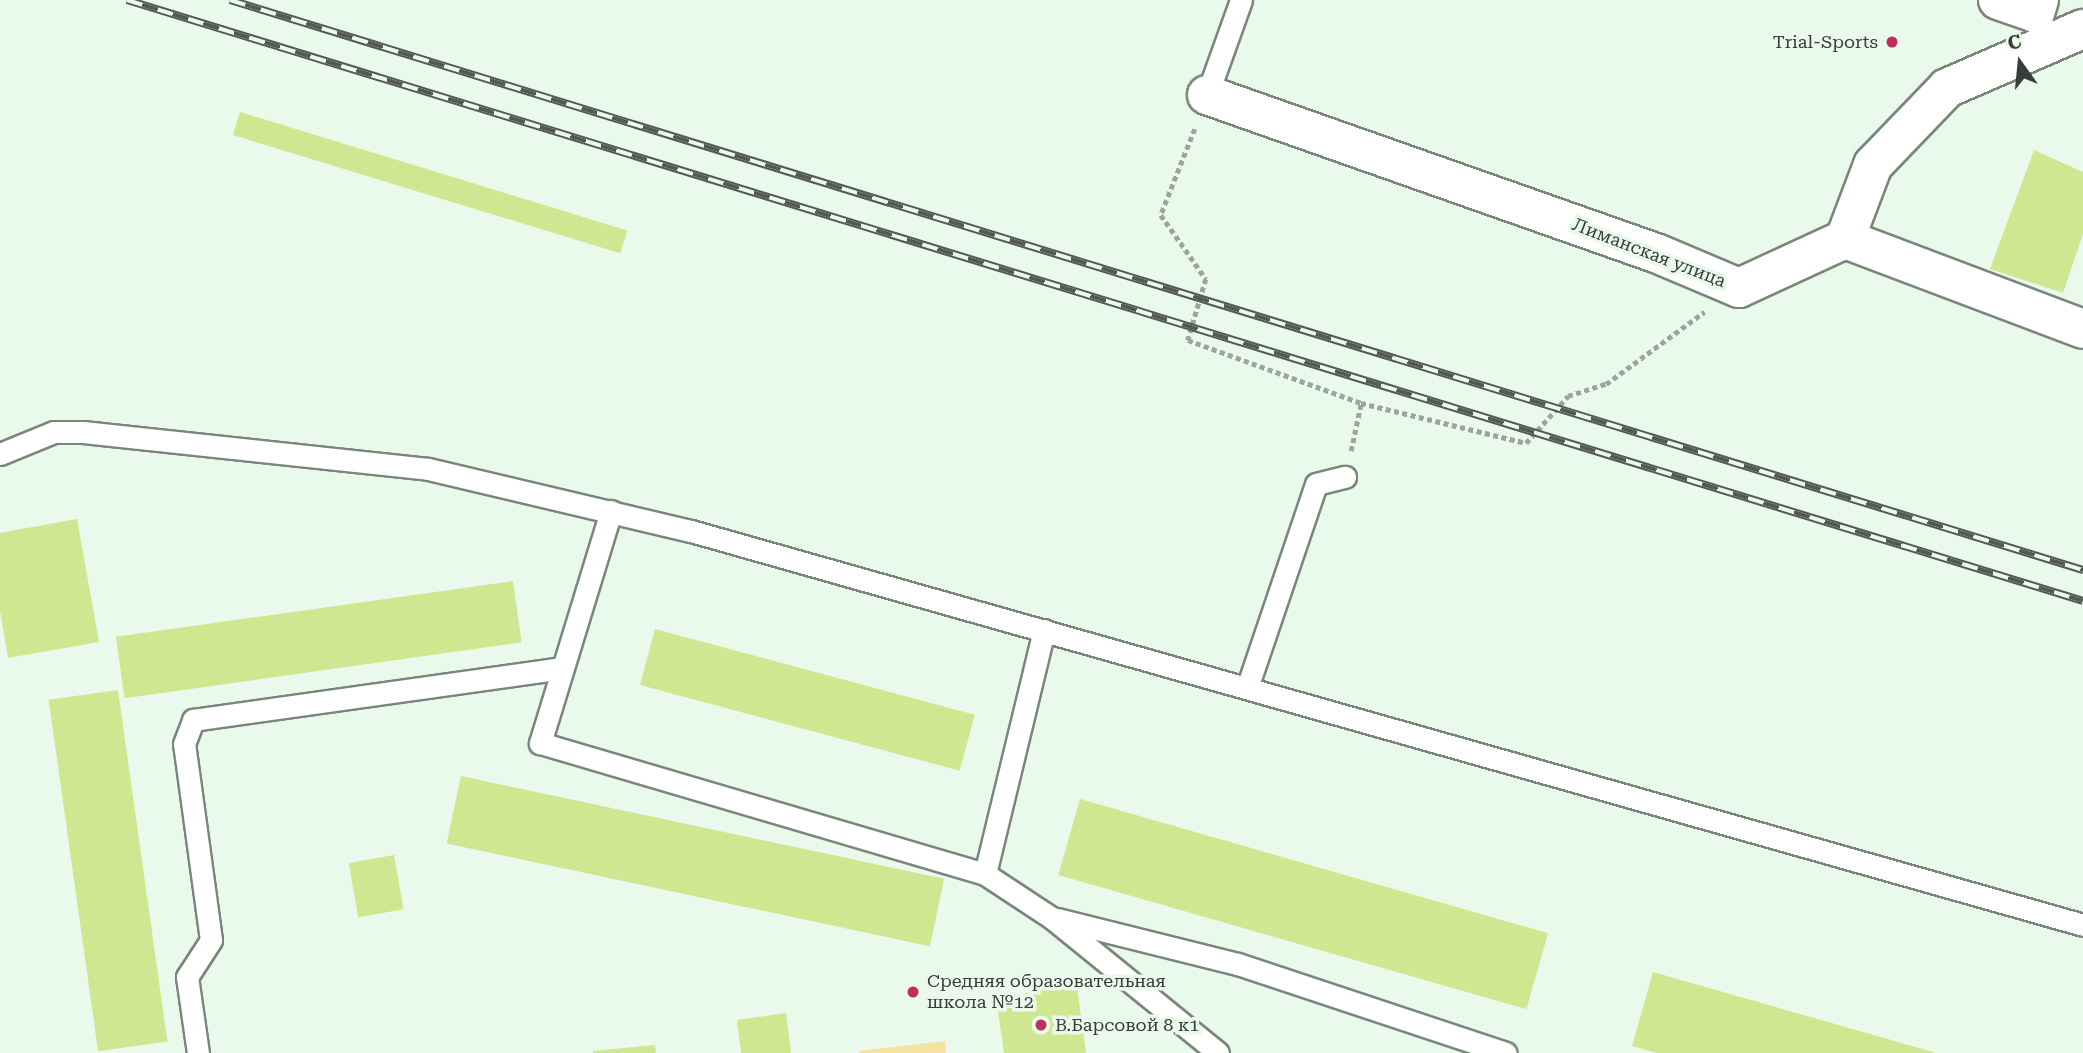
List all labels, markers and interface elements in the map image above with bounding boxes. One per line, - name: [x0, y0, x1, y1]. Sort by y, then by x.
- north arrow: [1985, 28, 2055, 98]
- text: С: [2005, 29, 2024, 55]
- place label: Trial-Sports: [1773, 31, 1878, 53]
- marker: Trial-Sports: [1884, 34, 1900, 50]
- street label: Лиманская улица: [1569, 214, 1729, 292]
- place label: Средняя образовательная школа №12: [927, 971, 1166, 1014]
- marker: Средняя образовательная школа №12: [905, 984, 921, 1000]
- place label: В.Барсовой 8 к1: [1055, 1014, 1199, 1036]
- marker: В.Барсовой 8 к1: [1033, 1017, 1049, 1033]

